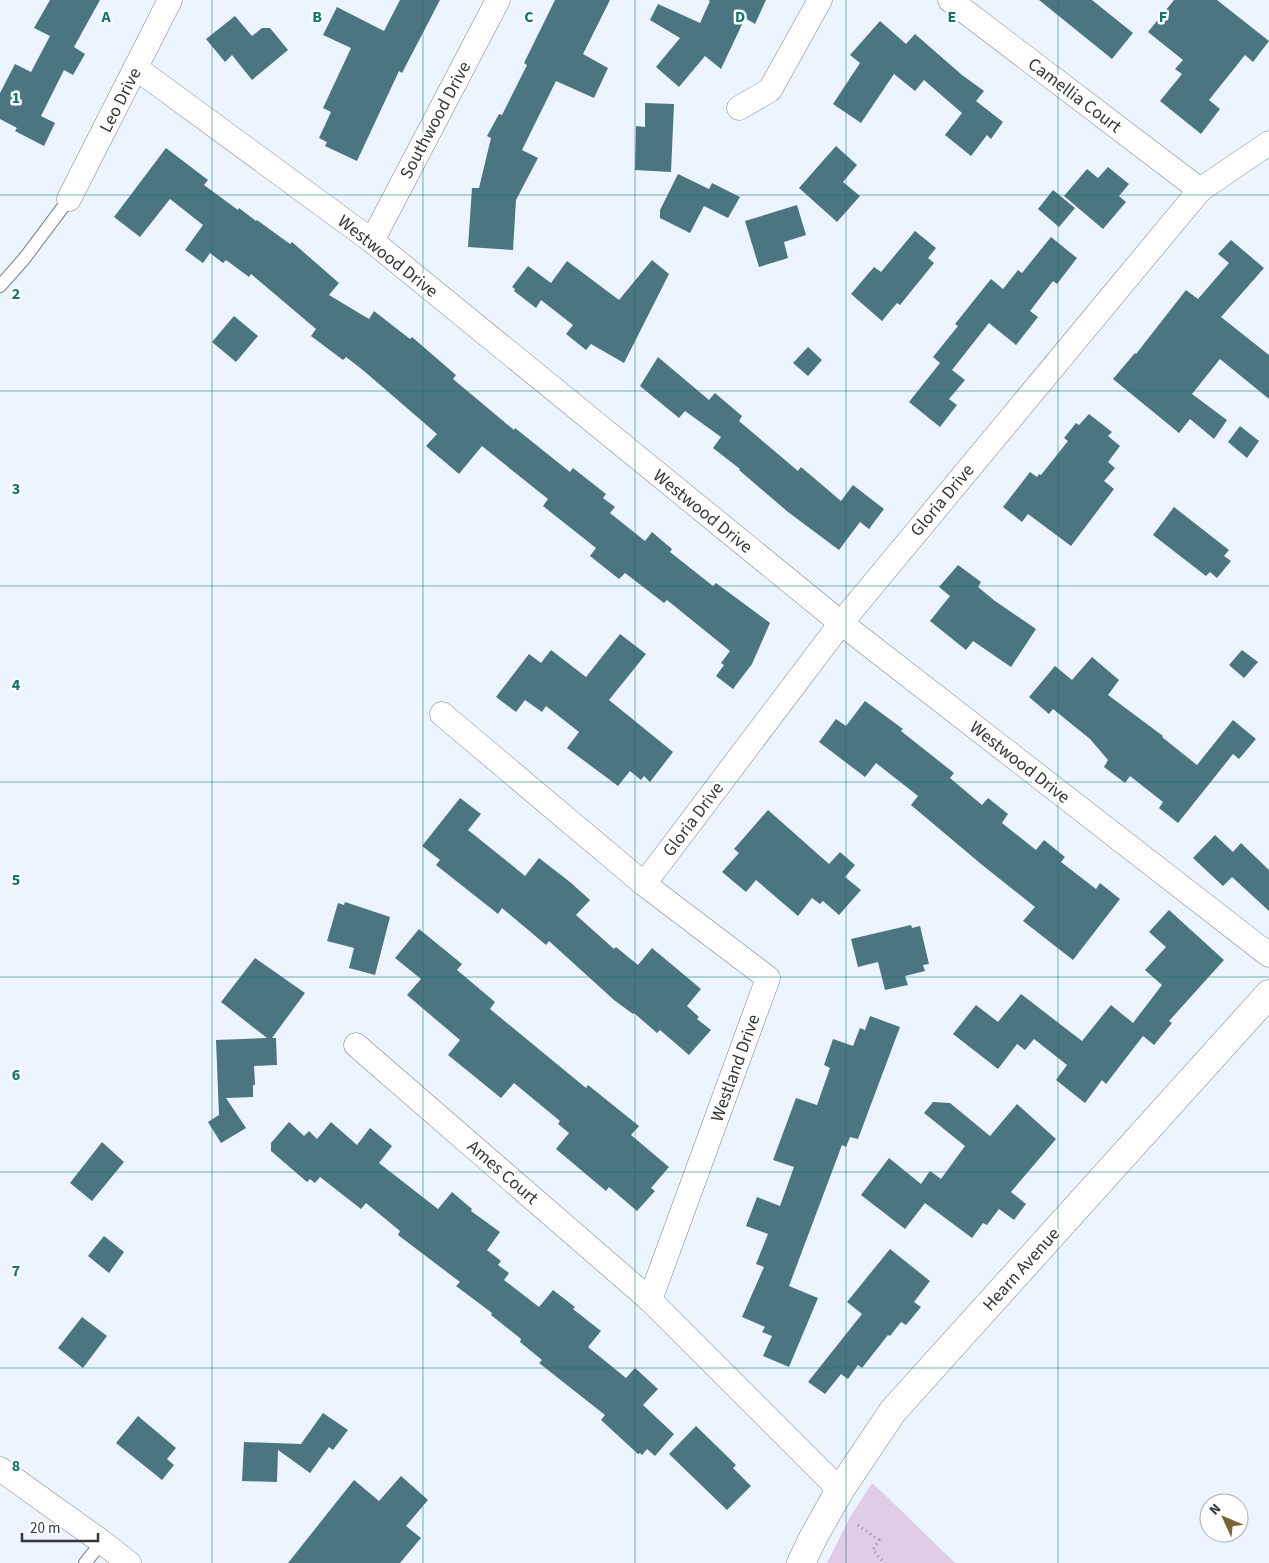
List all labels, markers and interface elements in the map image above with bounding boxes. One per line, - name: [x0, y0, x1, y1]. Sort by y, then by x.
- text: A: [100, 6, 111, 28]
- text: B: [312, 6, 322, 28]
- text: C: [524, 6, 534, 28]
- text: D: [735, 6, 745, 28]
- text: E: [948, 6, 956, 28]
- text: F: [1159, 6, 1167, 28]
- street label: Camellia Court: [1023, 52, 1127, 139]
- street label: Southwood Drive: [394, 57, 477, 184]
- street label: Leo Drive: [93, 63, 147, 137]
- text: 1: [12, 87, 20, 109]
- street label: Westwood Drive: [332, 209, 443, 304]
- text: 2: [12, 283, 20, 305]
- street label: Gloria Drive: [905, 459, 980, 542]
- street label: Westwood Drive: [648, 463, 758, 559]
- text: 3: [12, 478, 20, 500]
- text: 4: [12, 674, 21, 696]
- street label: Westwood Drive: [964, 715, 1075, 810]
- street label: Gloria Drive: [657, 777, 730, 862]
- text: 5: [12, 869, 20, 891]
- street label: Westland Drive: [704, 1011, 766, 1125]
- text: 6: [12, 1064, 20, 1086]
- street label: Ames Court: [462, 1134, 544, 1210]
- street label: Hearn Avenue: [977, 1222, 1066, 1317]
- text: 7: [12, 1260, 20, 1282]
- text: 8: [12, 1455, 20, 1477]
- north arrow: [1199, 1493, 1249, 1543]
- text: N: [1205, 1499, 1226, 1520]
- scale bar: [22, 1510, 99, 1542]
- text: 20 m: [30, 1518, 60, 1539]

